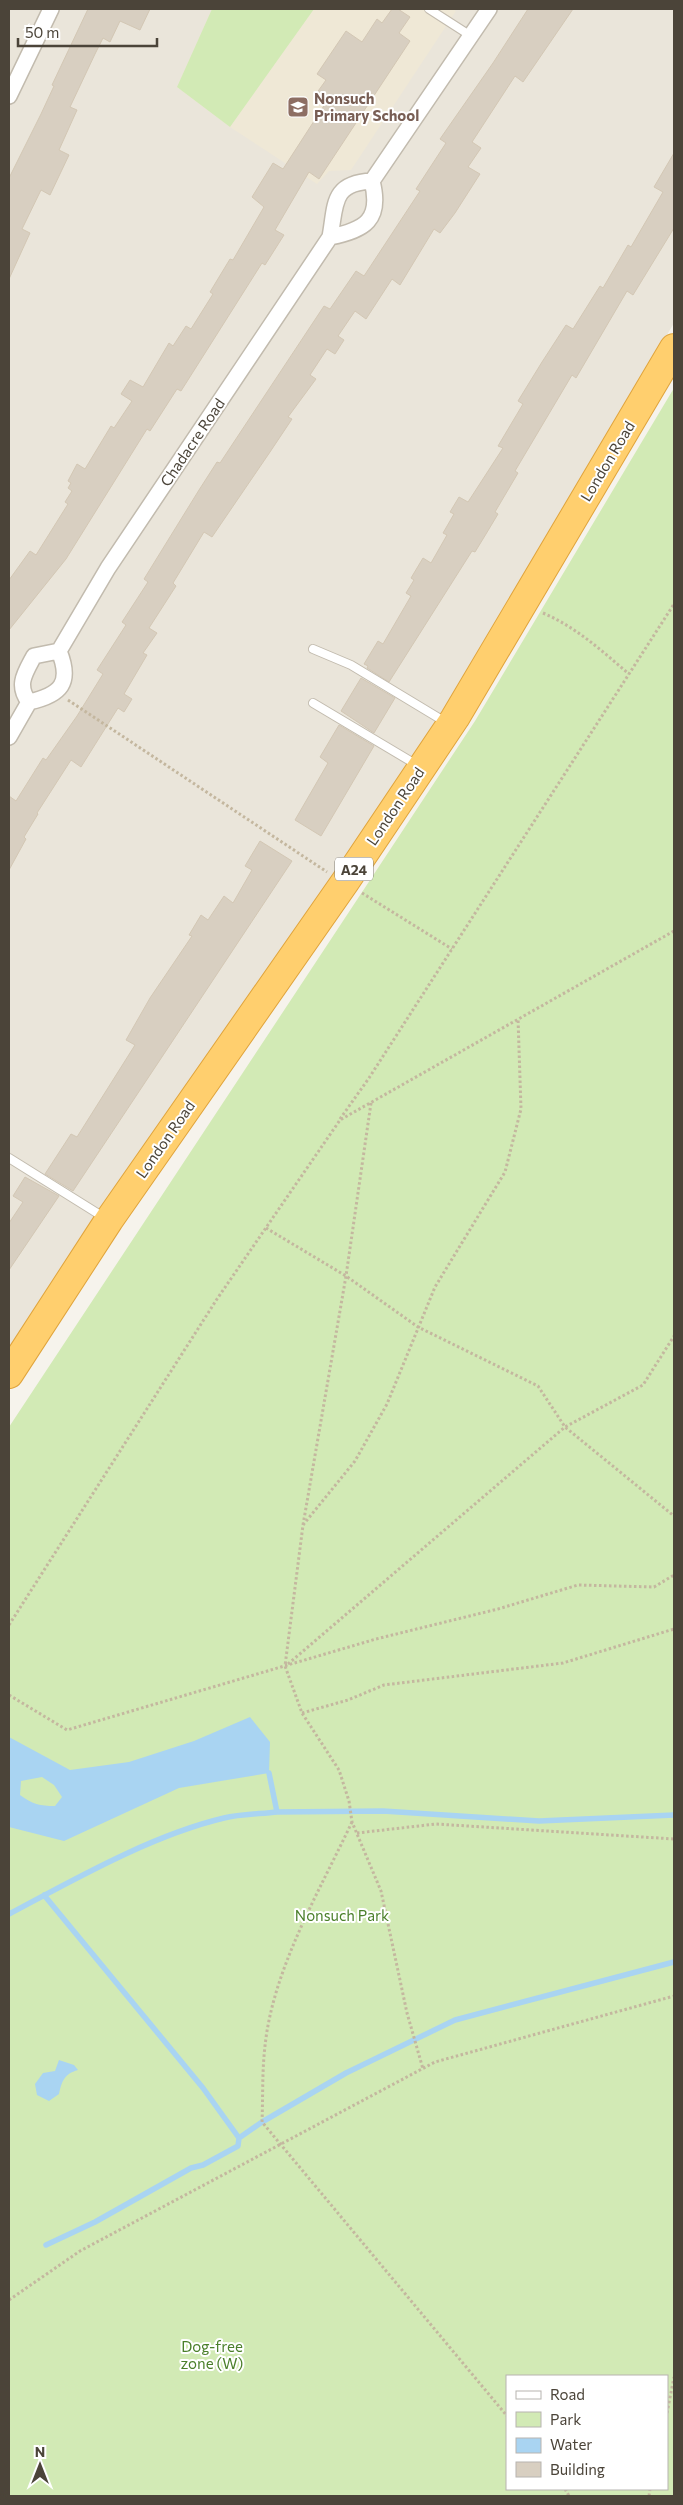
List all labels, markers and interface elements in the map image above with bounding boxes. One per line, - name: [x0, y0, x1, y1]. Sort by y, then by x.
- scale bar: [18, 15, 156, 47]
- text: 50 m: [25, 23, 59, 41]
- place label: Nonsuch Primary School: [314, 89, 419, 124]
- school or university icon: Nonsuch Primary School: [286, 95, 310, 119]
- street label: Chadacre Road: [156, 395, 228, 489]
- street label: London Road: [576, 418, 638, 504]
- street label: London Road: [362, 764, 428, 848]
- road number: A24: [335, 858, 373, 881]
- street label: London Road: [132, 1097, 198, 1181]
- park label: Nonsuch Park: [295, 1906, 389, 1924]
- park label: Dog-free zone (W): [181, 2337, 243, 2372]
- legend: [506, 2375, 668, 2490]
- text: Road: [550, 2385, 585, 2403]
- text: Park: [550, 2410, 581, 2428]
- text: Water: [550, 2435, 592, 2453]
- north arrow: [15, 2440, 65, 2490]
- text: N: [35, 2443, 45, 2460]
- text: Building: [550, 2460, 605, 2478]

